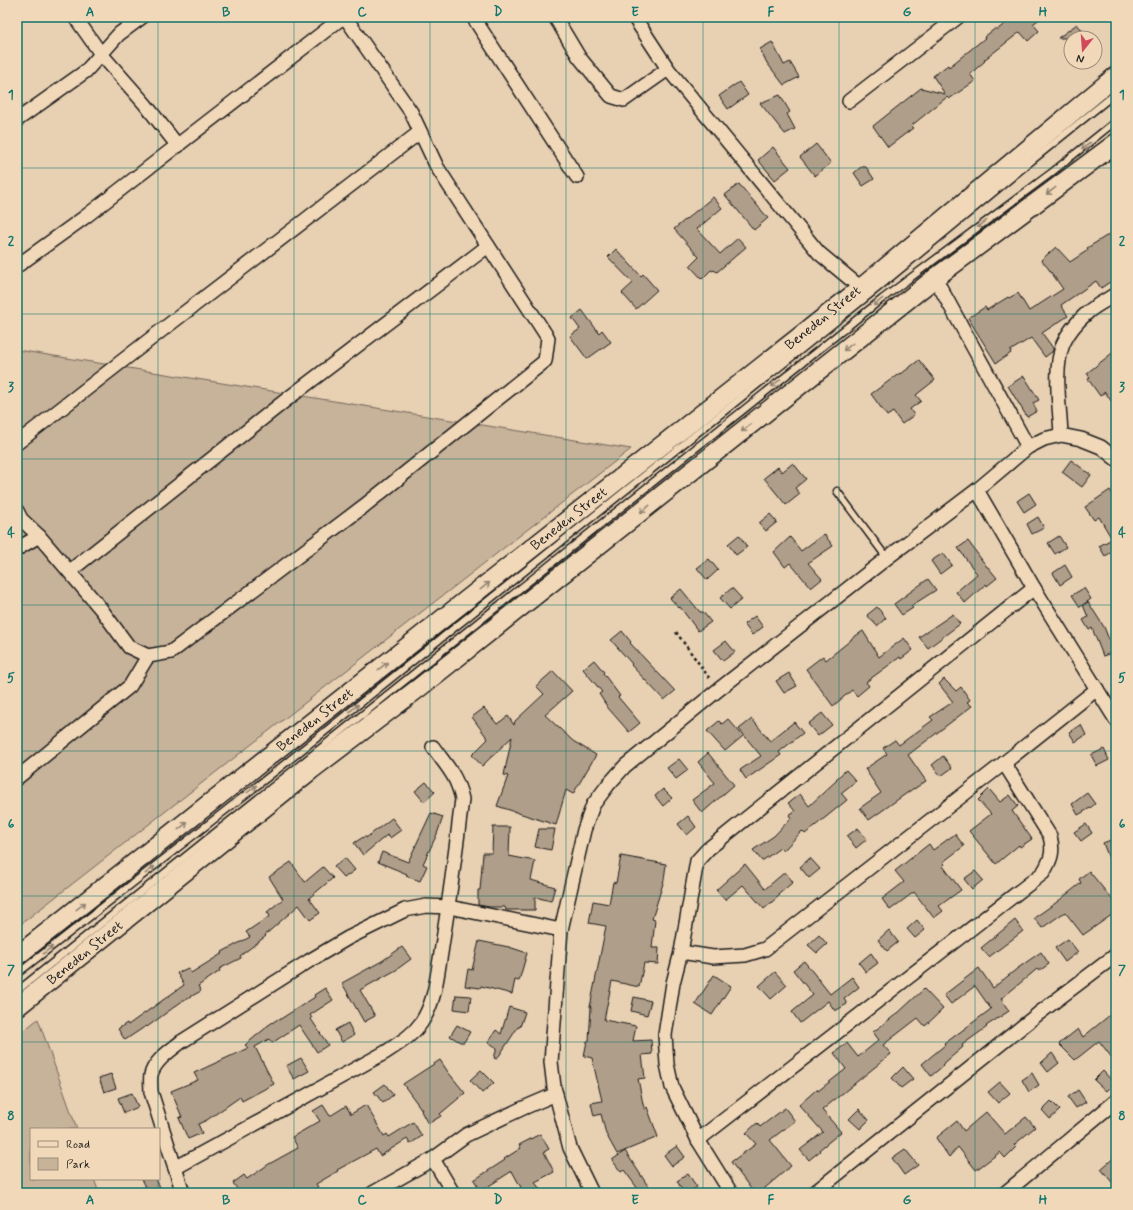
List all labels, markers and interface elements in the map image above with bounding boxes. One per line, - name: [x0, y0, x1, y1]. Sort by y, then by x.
- text: A: [86, 4, 94, 21]
- text: B: [222, 4, 231, 21]
- text: C: [357, 4, 367, 21]
- text: D: [494, 4, 503, 21]
- text: E: [631, 4, 639, 21]
- text: F: [768, 4, 775, 21]
- text: G: [903, 4, 912, 21]
- text: H: [1039, 4, 1048, 21]
- north arrow: [1063, 30, 1103, 70]
- text: N: [1075, 51, 1086, 66]
- text: 1: [8, 87, 14, 104]
- text: 1: [1119, 87, 1125, 104]
- one-way arrow: [1080, 141, 1091, 150]
- one-way arrow: [1046, 187, 1057, 195]
- one-way arrow: [977, 220, 988, 229]
- text: 2: [8, 233, 15, 250]
- text: 2: [1119, 233, 1126, 250]
- street label: Beneden Street: [781, 282, 865, 354]
- one-way arrow: [873, 298, 884, 307]
- one-way arrow: [843, 343, 854, 352]
- text: 3: [8, 379, 14, 396]
- one-way arrow: [771, 379, 782, 388]
- text: 3: [1119, 379, 1125, 396]
- one-way arrow: [741, 424, 752, 432]
- street label: Beneden Street: [527, 483, 611, 555]
- one-way arrow: [639, 504, 650, 513]
- text: 4: [7, 525, 15, 542]
- text: 4: [1118, 525, 1126, 542]
- one-way arrow: [480, 581, 491, 590]
- one-way arrow: [378, 662, 389, 671]
- text: 5: [7, 670, 15, 687]
- text: 5: [1118, 670, 1126, 687]
- street label: Beneden Street: [273, 684, 357, 756]
- one-way arrow: [348, 704, 359, 713]
- one-way arrow: [247, 785, 258, 794]
- text: 6: [8, 816, 15, 833]
- text: 6: [1119, 816, 1126, 833]
- one-way arrow: [177, 821, 188, 830]
- one-way arrow: [144, 865, 155, 874]
- one-way arrow: [75, 902, 86, 911]
- street label: Beneden Street: [43, 917, 127, 989]
- one-way arrow: [42, 946, 53, 954]
- text: 7: [7, 962, 15, 979]
- text: 7: [1118, 962, 1126, 979]
- text: 8: [7, 1108, 15, 1125]
- text: 8: [1118, 1108, 1126, 1125]
- legend: [30, 1128, 160, 1180]
- text: Road: [66, 1137, 90, 1153]
- text: Park: [66, 1157, 90, 1173]
- text: A: [86, 1192, 94, 1209]
- text: B: [222, 1192, 231, 1209]
- text: C: [357, 1192, 367, 1209]
- text: D: [494, 1192, 503, 1209]
- text: E: [631, 1192, 639, 1209]
- text: F: [768, 1192, 775, 1209]
- text: G: [903, 1192, 912, 1209]
- text: H: [1039, 1192, 1048, 1209]

